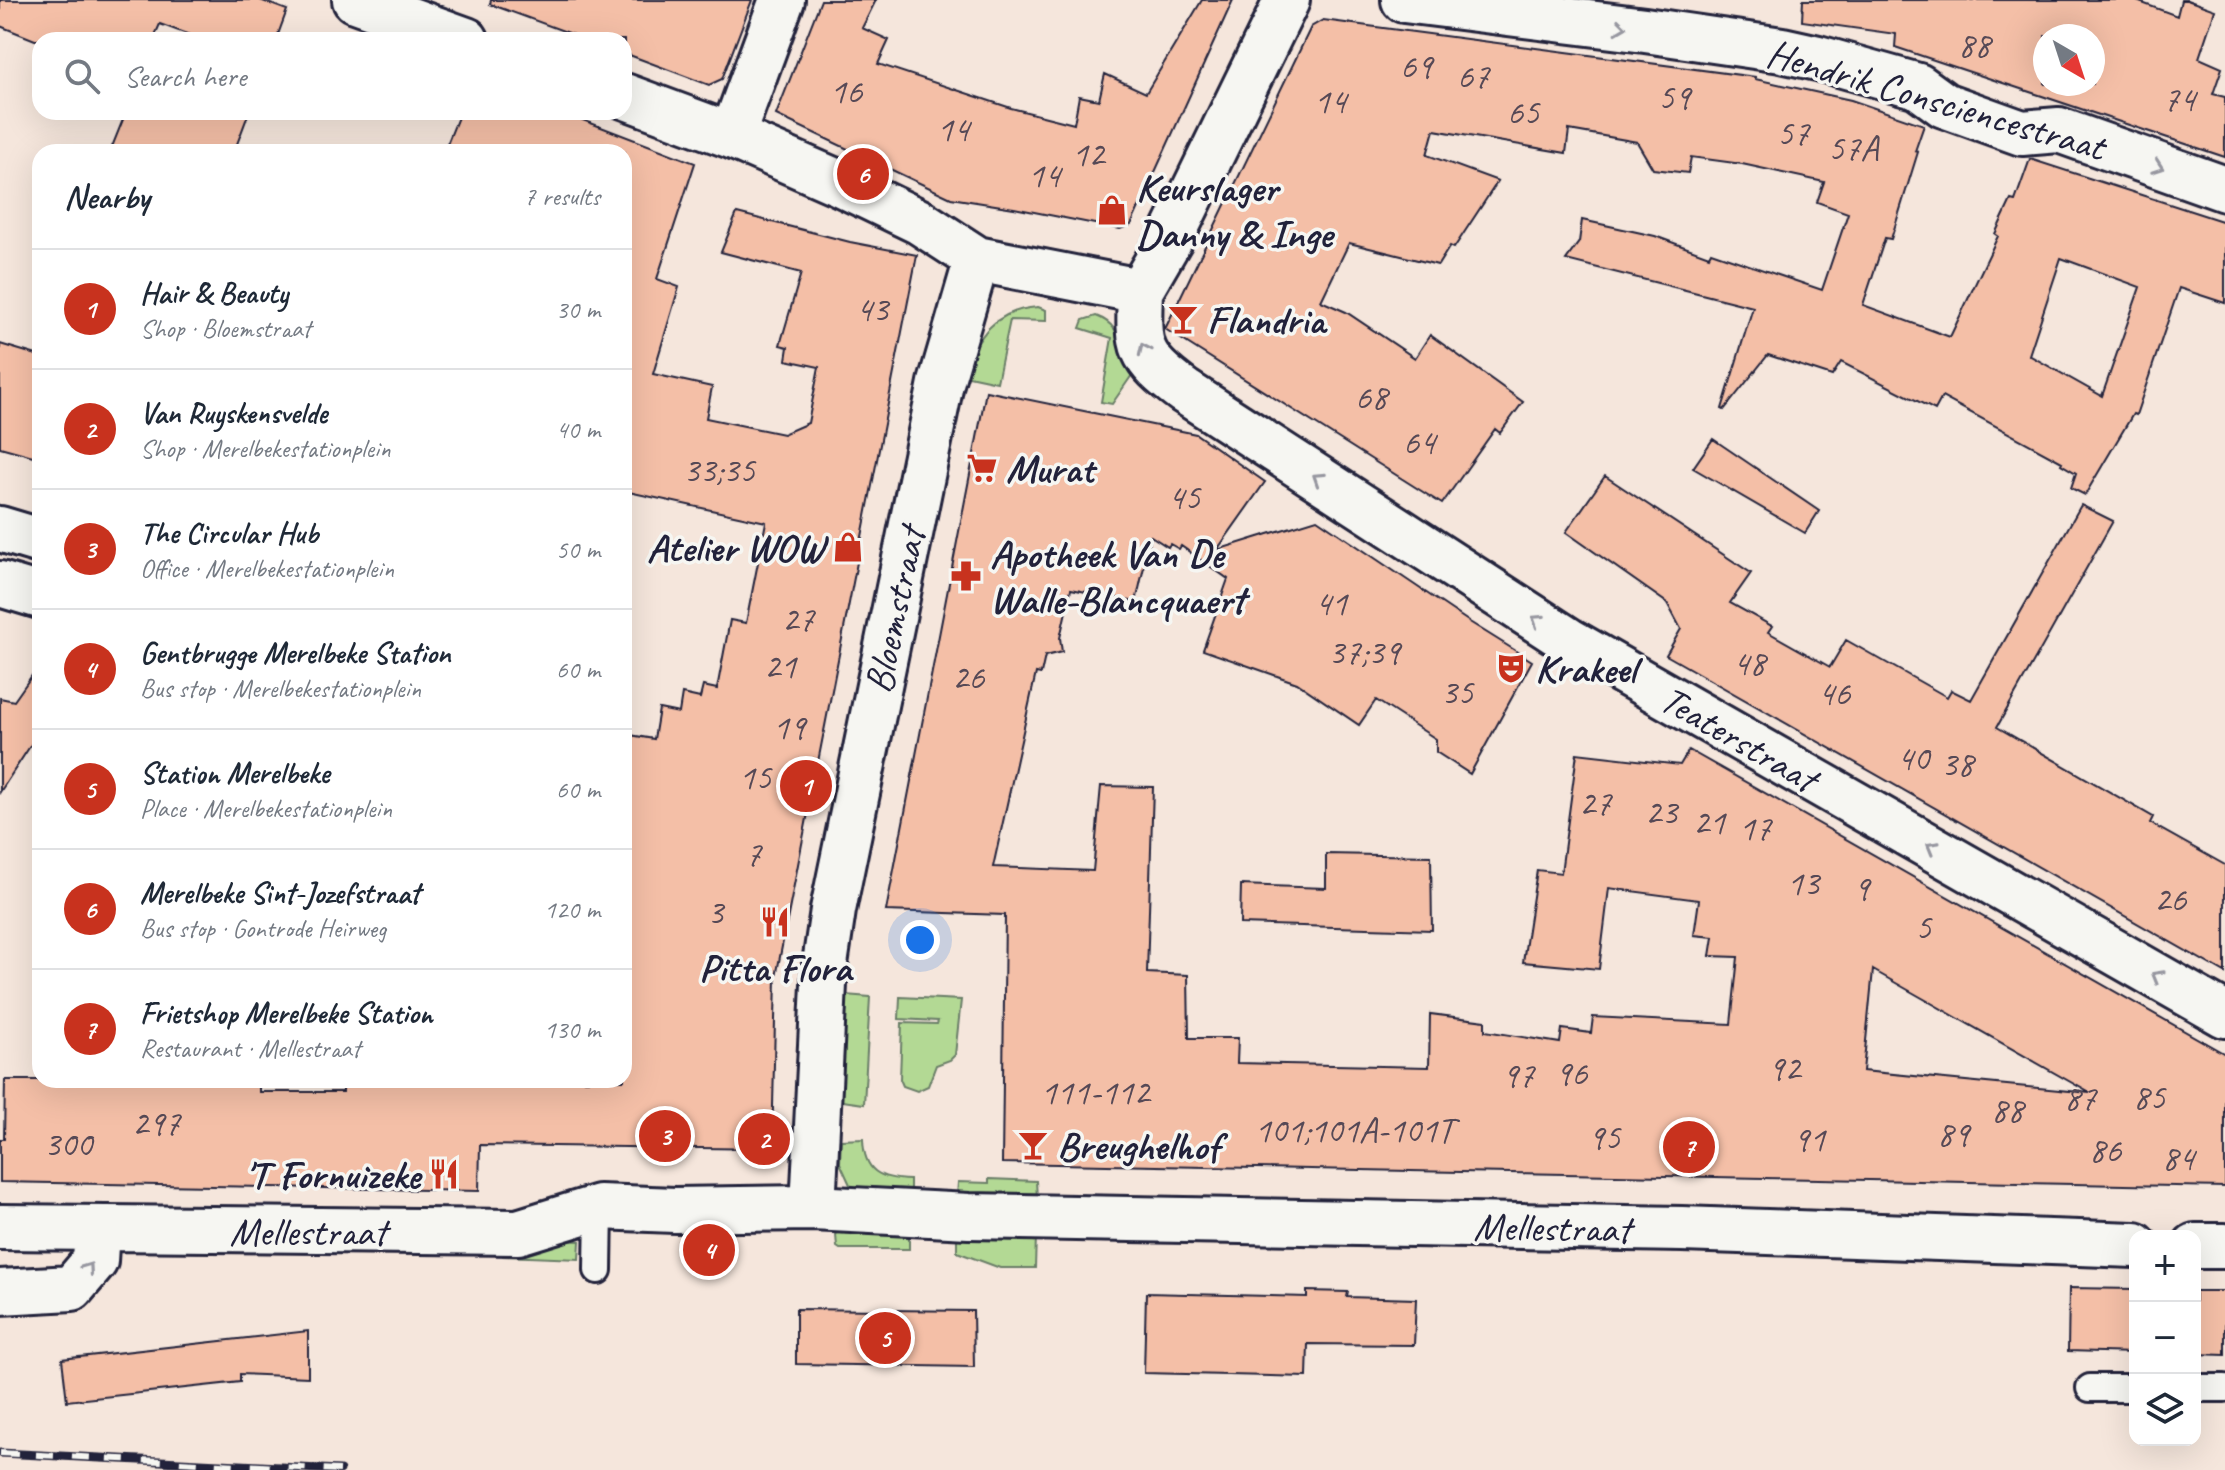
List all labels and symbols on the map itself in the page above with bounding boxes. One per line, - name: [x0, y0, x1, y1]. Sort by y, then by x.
- one-way arrow: [1614, 18, 1628, 35]
- house number: 88: [1958, 22, 1994, 68]
- north arrow: [2033, 24, 2105, 96]
- street label: Hendrik Consciencestraat: [1761, 28, 2114, 173]
- house number: 69: [1400, 43, 1435, 89]
- house number: 67: [1457, 53, 1491, 99]
- house number: 16: [830, 68, 864, 114]
- house number: 59: [1658, 74, 1693, 120]
- house number: 74: [2163, 76, 2199, 122]
- house number: 14: [1314, 78, 1350, 124]
- house number: 65: [1507, 89, 1541, 135]
- house number: 14: [937, 106, 973, 152]
- house number: 57: [1777, 110, 1811, 156]
- house number: 57A: [1828, 125, 1880, 171]
- house number: 12: [1072, 131, 1107, 177]
- pin: 6: [837, 144, 889, 204]
- house number: 14: [1028, 152, 1064, 198]
- one-way arrow: [2150, 157, 2164, 174]
- place label: Keurslager Danny & Inge: [1136, 163, 1335, 259]
- shop icon: Keurslager Danny & Inge: [1095, 193, 1129, 227]
- house number: 43: [856, 286, 891, 332]
- place label: Flandria: [1207, 295, 1328, 345]
- bar icon: Flandria: [1166, 302, 1200, 336]
- one-way arrow: [1138, 343, 1154, 358]
- house number: 68: [1355, 374, 1391, 420]
- house number: 64: [1403, 419, 1439, 465]
- place label: Murat: [1006, 444, 1098, 494]
- house number: 33;35: [683, 447, 757, 493]
- supermarket icon: Murat: [965, 451, 999, 485]
- one-way arrow: [1313, 473, 1327, 488]
- house number: 45: [1168, 474, 1202, 520]
- street label: Bloemstraat: [853, 517, 938, 698]
- place label: Atelier WOW: [647, 523, 829, 573]
- place label: Apotheek Van De Walle-Blancquaert: [990, 529, 1251, 625]
- shop icon: Atelier WOW: [831, 530, 865, 564]
- pharmacy icon: Apotheek Van De Walle-Blancquaert: [949, 559, 983, 593]
- house number: 41: [1315, 580, 1349, 626]
- house number: 27: [782, 596, 816, 642]
- one-way arrow: [1531, 614, 1545, 629]
- house number: 37;39: [1328, 629, 1403, 675]
- house number: 48: [1733, 640, 1769, 686]
- house number: 21: [764, 643, 798, 689]
- place label: Krakeel: [1535, 644, 1643, 694]
- theatre icon: Krakeel: [1494, 651, 1528, 685]
- house number: 26: [952, 654, 986, 700]
- house number: 35: [1441, 669, 1475, 715]
- house number: 46: [1818, 670, 1852, 716]
- street label: Teaterstraat: [1651, 674, 1831, 807]
- house number: 19: [773, 704, 808, 750]
- house number: 40: [1897, 735, 1932, 781]
- house number: 38: [1941, 741, 1977, 787]
- house number: 15: [739, 754, 773, 800]
- pin: 1: [780, 756, 832, 816]
- house number: 27: [1579, 780, 1613, 826]
- house number: 23: [1645, 789, 1680, 835]
- house number: 21: [1693, 799, 1727, 845]
- house number: 17: [1739, 805, 1773, 851]
- house number: 7: [745, 831, 763, 877]
- one-way arrow: [1926, 841, 1940, 857]
- house number: 13: [1787, 860, 1822, 906]
- house number: 9: [1853, 865, 1872, 911]
- house number: 26: [2154, 876, 2188, 922]
- house number: 3: [707, 889, 726, 935]
- house number: 5: [1915, 904, 1933, 950]
- restaurant icon: Pitta Flora: [758, 905, 792, 939]
- your location: [900, 920, 940, 960]
- place label: Pitta Flora: [699, 943, 854, 993]
- one-way arrow: [2152, 970, 2166, 986]
- house number: 92: [1768, 1045, 1803, 1091]
- house number: 96: [1555, 1050, 1589, 1096]
- house number: 97: [1502, 1052, 1536, 1098]
- house number: 111-112: [1041, 1069, 1152, 1115]
- house number: 85: [2133, 1074, 2167, 1120]
- house number: 87: [2064, 1075, 2098, 1121]
- house number: 88: [1991, 1087, 2027, 1133]
- house number: 297: [132, 1100, 182, 1146]
- pin: 3: [639, 1106, 691, 1166]
- house number: 101;101A-101T: [1254, 1107, 1461, 1153]
- pin: 2: [738, 1109, 790, 1169]
- house number: 89: [1937, 1111, 1972, 1157]
- house number: 95: [1588, 1114, 1622, 1160]
- house number: 91: [1793, 1116, 1827, 1162]
- pin: 7: [1663, 1117, 1715, 1177]
- house number: 300: [44, 1121, 95, 1167]
- place label: Breughelhof: [1057, 1121, 1229, 1171]
- house number: 86: [2089, 1127, 2123, 1173]
- bar icon: Breughelhof: [1016, 1128, 1050, 1162]
- house number: 84: [2162, 1135, 2198, 1181]
- place label: 'T Fornuizeke: [245, 1150, 423, 1200]
- restaurant icon: 'T Fornuizeke: [427, 1157, 461, 1191]
- street label: Mellestraat: [1473, 1202, 1637, 1254]
- street label: Mellestraat: [229, 1207, 392, 1257]
- pin: 4: [683, 1220, 735, 1280]
- one-way arrow: [78, 1262, 93, 1277]
- pin: 5: [859, 1308, 911, 1368]

